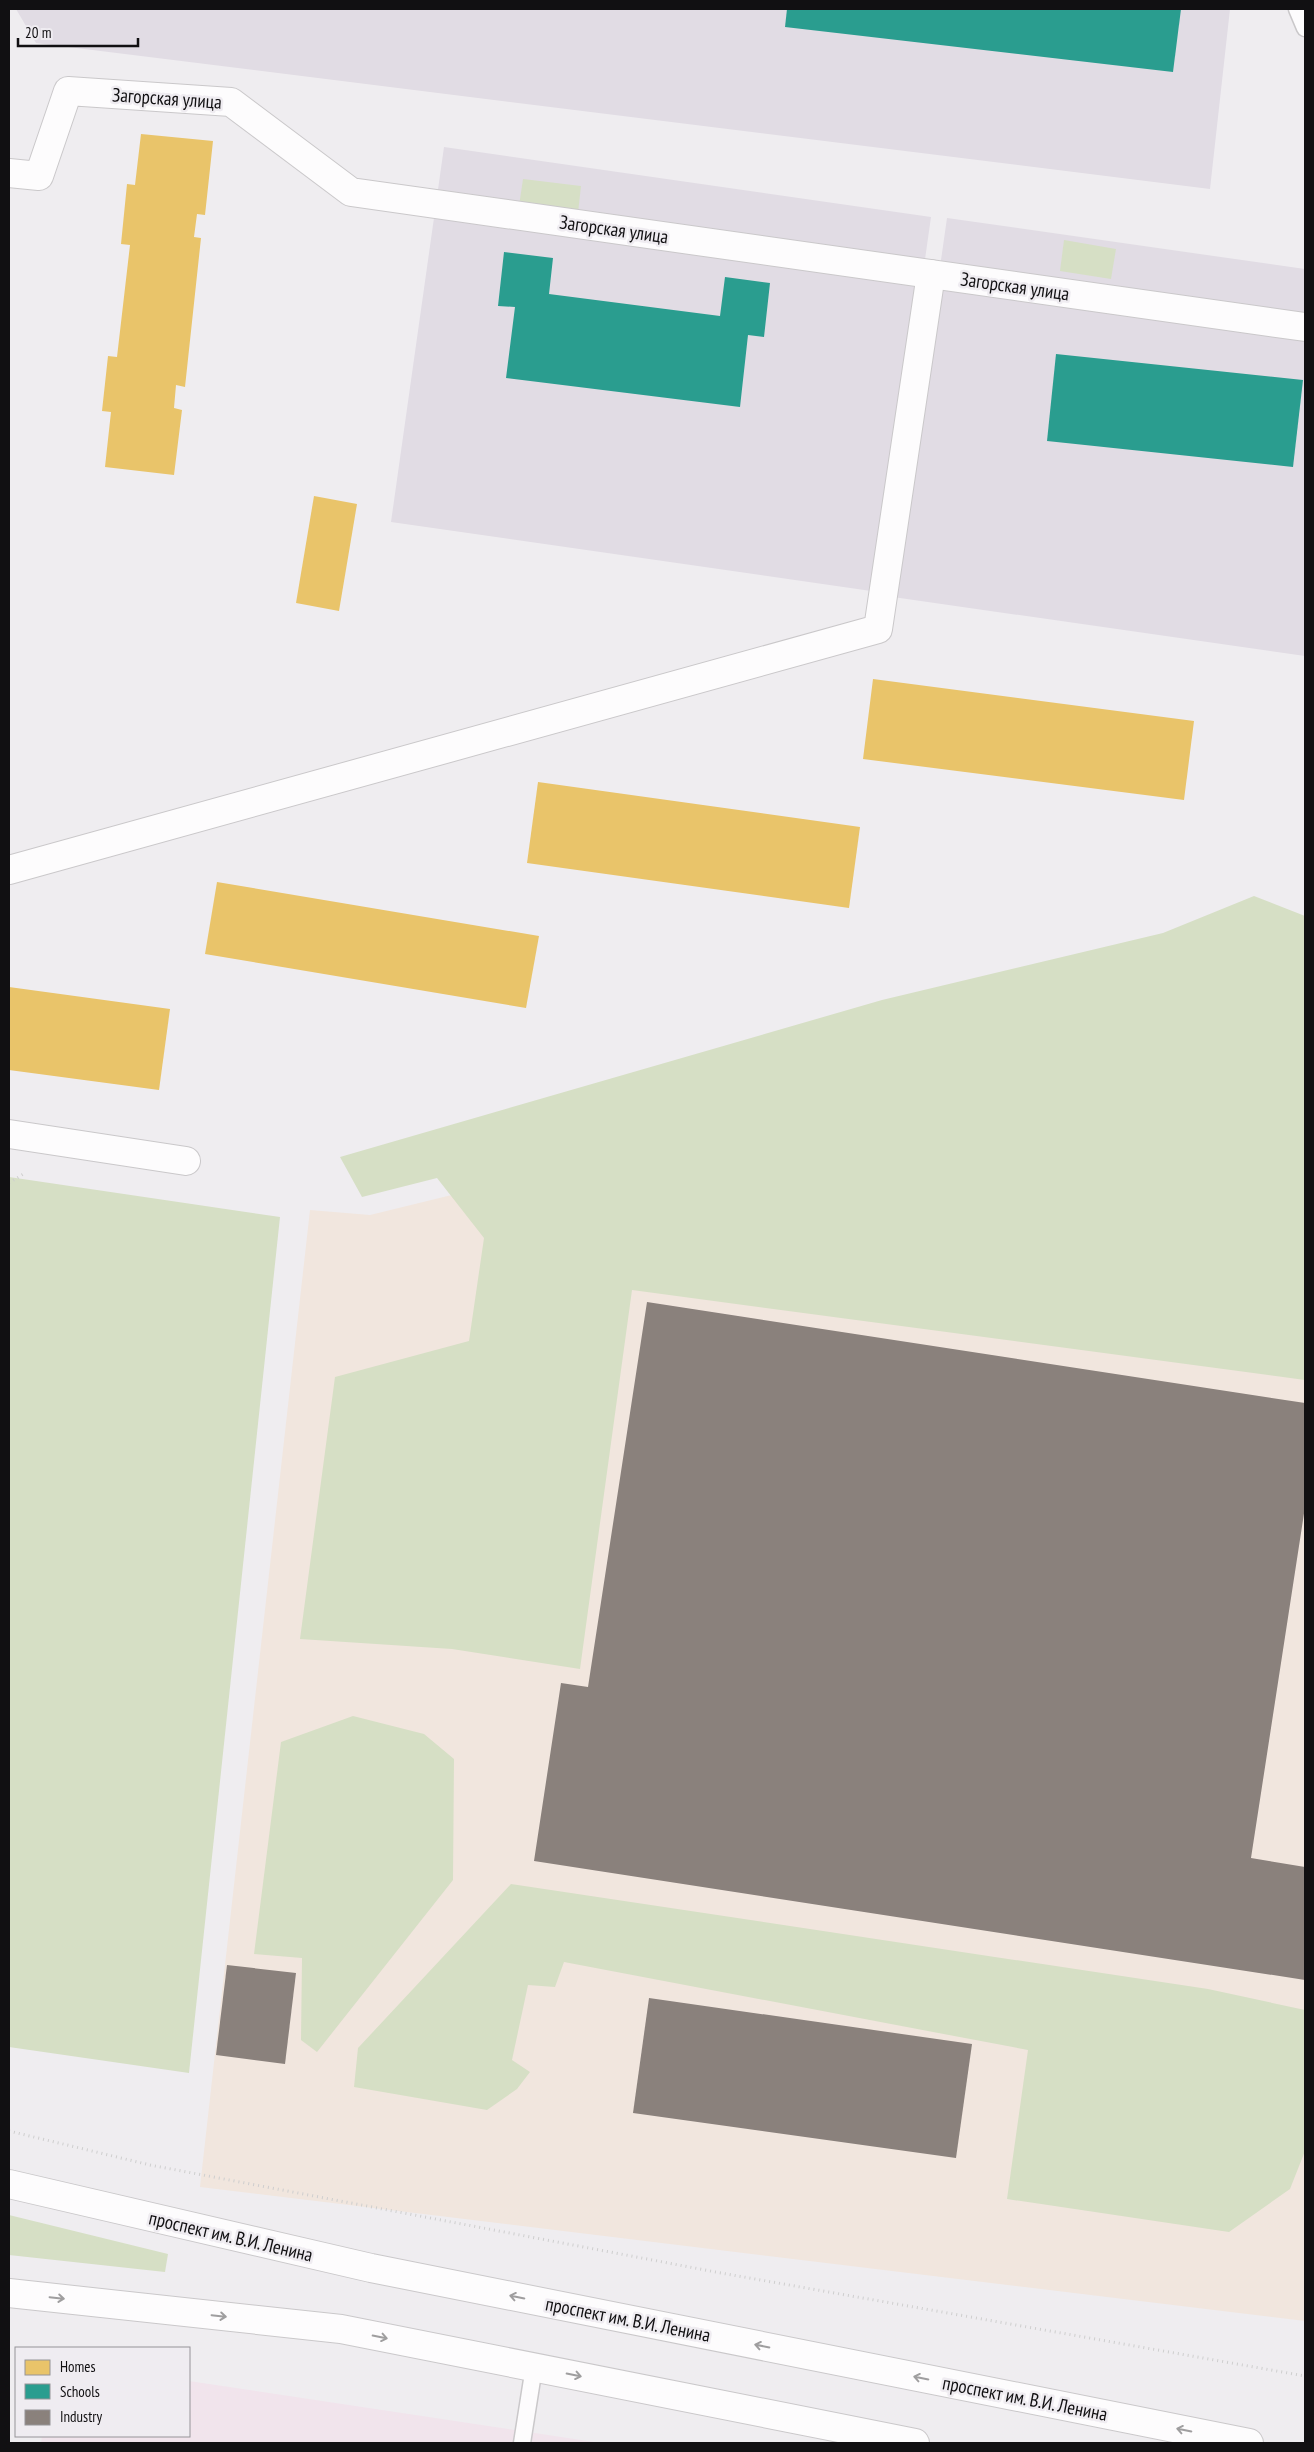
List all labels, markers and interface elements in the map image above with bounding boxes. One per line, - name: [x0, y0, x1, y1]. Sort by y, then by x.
- scale bar: [18, 15, 138, 47]
- text: 20 m: [25, 23, 51, 42]
- street label: Загорская улица: [111, 82, 223, 114]
- street label: Загорская улица: [558, 209, 670, 249]
- street label: Загорская улица: [959, 266, 1071, 306]
- street label: проспект им. В.И. Ленина: [147, 2205, 315, 2267]
- one-way arrow: [509, 2291, 525, 2301]
- street label: проспект им. В.И. Ленина: [544, 2291, 712, 2347]
- one-way arrow: [49, 2293, 65, 2303]
- one-way arrow: [210, 2311, 226, 2321]
- one-way arrow: [371, 2332, 387, 2342]
- one-way arrow: [755, 2341, 771, 2350]
- legend: [15, 2347, 190, 2437]
- text: Homes: [60, 2357, 96, 2376]
- one-way arrow: [565, 2370, 581, 2380]
- street label: проспект им. В.И. Ленина: [941, 2370, 1109, 2426]
- one-way arrow: [914, 2372, 930, 2382]
- text: Schools: [60, 2382, 100, 2401]
- text: Industry: [60, 2407, 102, 2426]
- one-way arrow: [1176, 2425, 1192, 2435]

